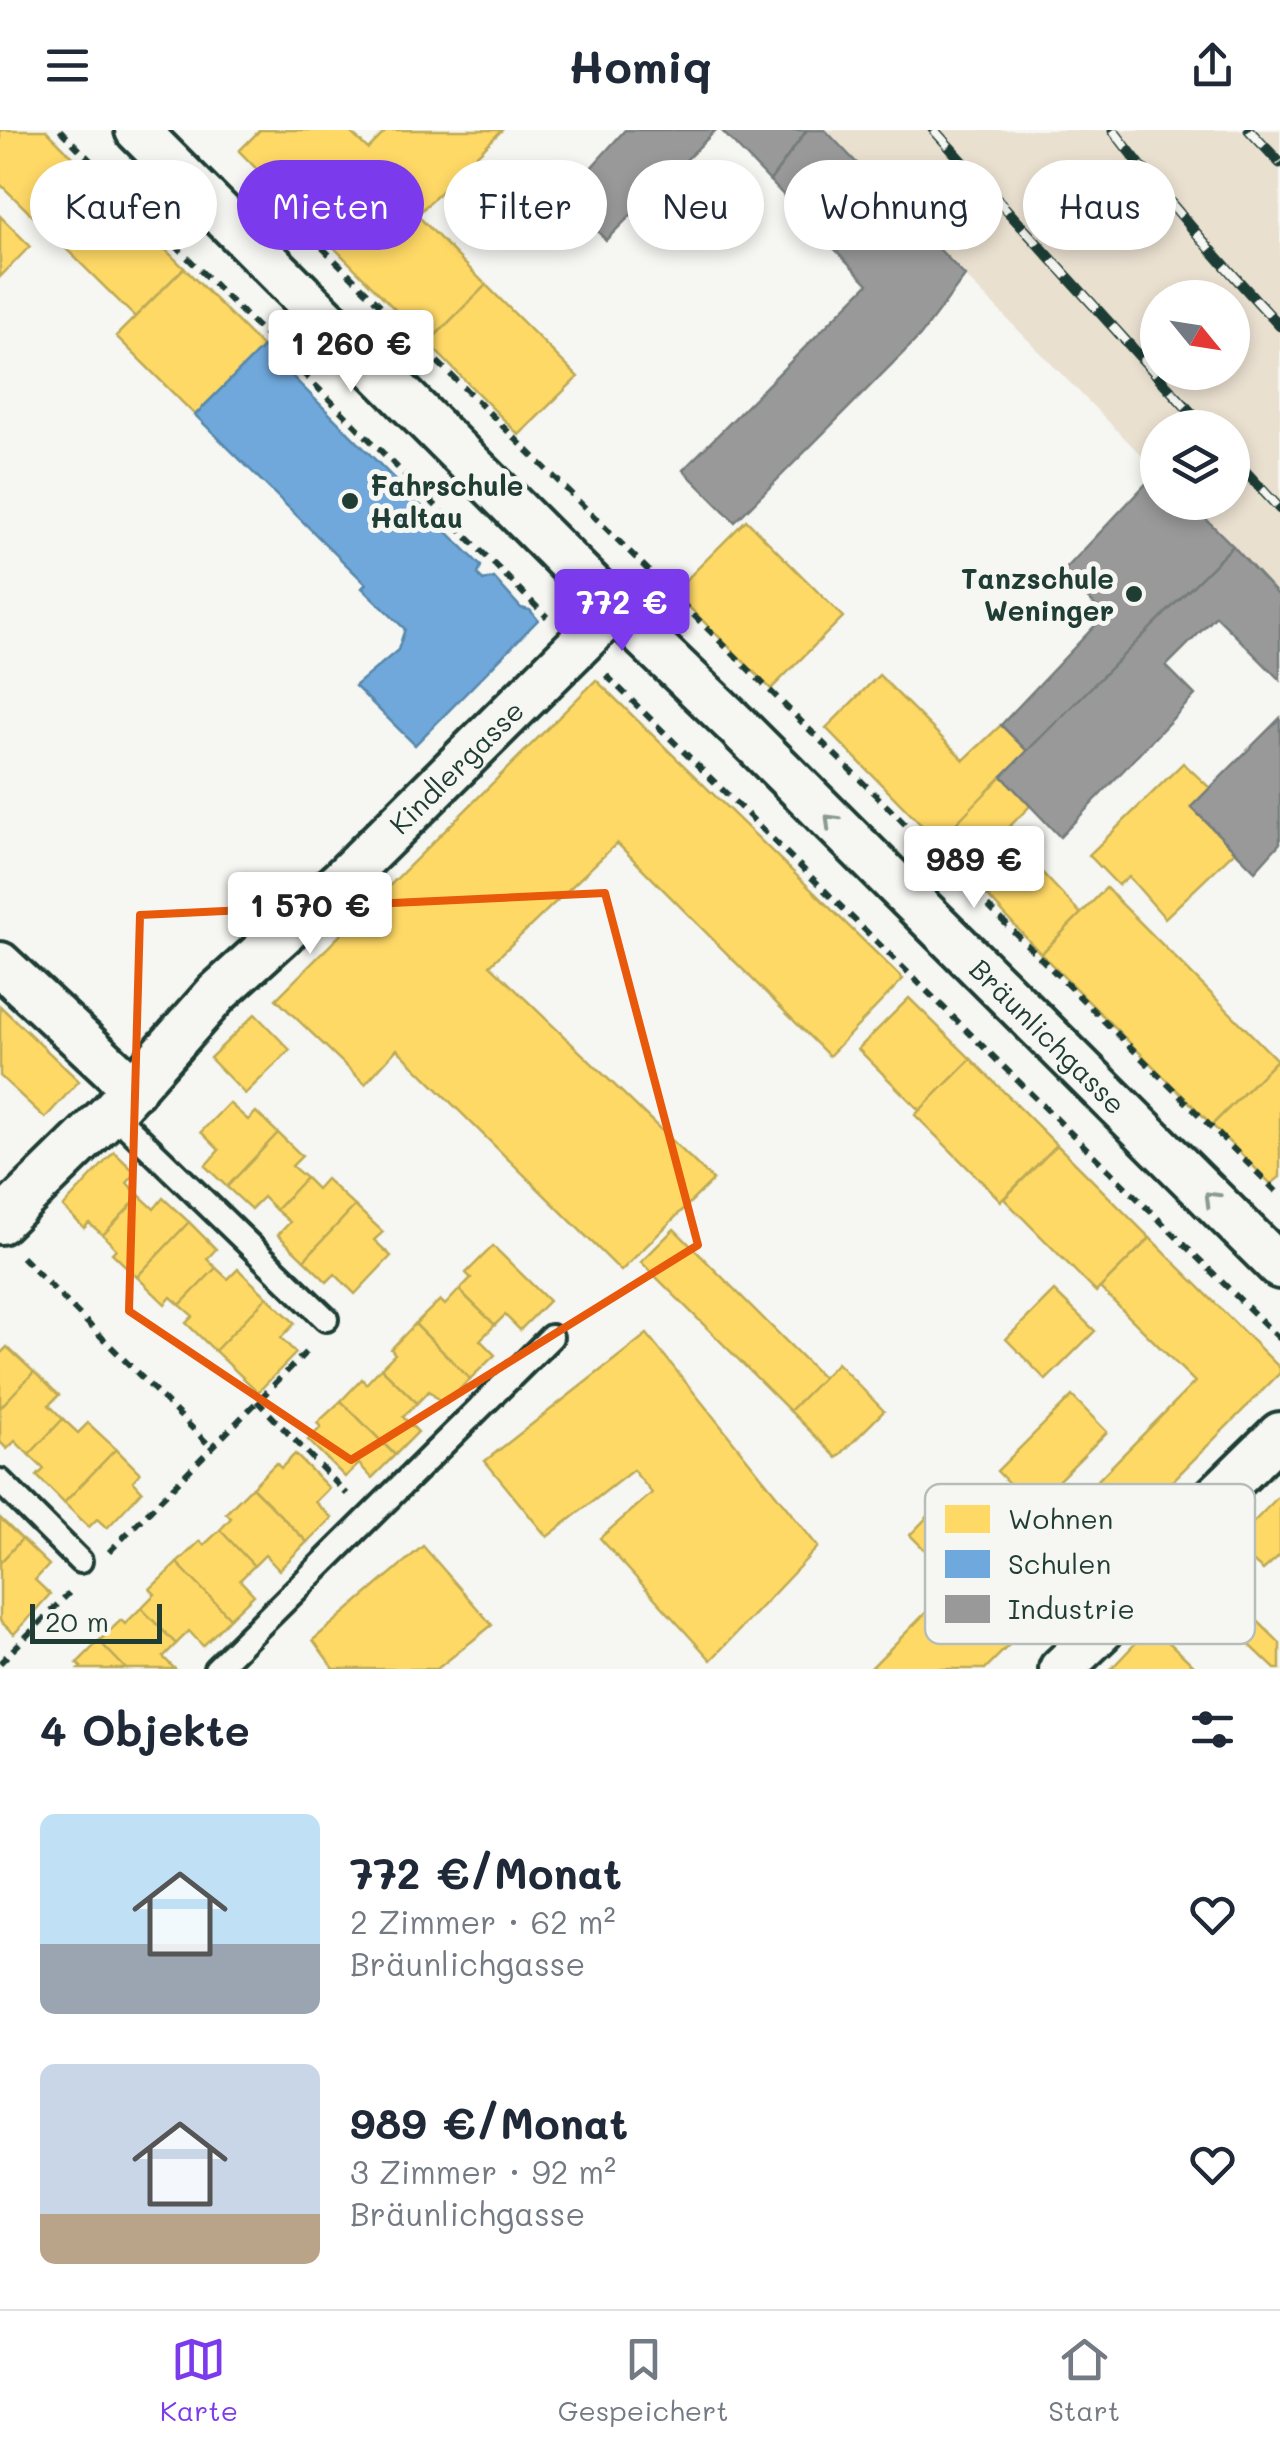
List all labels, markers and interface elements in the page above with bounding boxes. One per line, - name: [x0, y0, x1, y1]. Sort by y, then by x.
- text: Homiq: [568, 36, 712, 94]
- icon: menu: [40, 38, 95, 93]
- icon: share: [1185, 38, 1240, 93]
- chip: Kaufen: [30, 160, 217, 250]
- chip: Mieten: [237, 160, 424, 250]
- chip: Filter: [444, 160, 607, 250]
- chip: Neu: [627, 160, 764, 250]
- chip: Wohnung: [784, 160, 1003, 250]
- chip: Haus: [1023, 160, 1176, 250]
- north arrow: [1140, 280, 1250, 390]
- map controls: [1140, 280, 1250, 520]
- pin: 1 260 €: [259, 310, 443, 395]
- text: 1 260 €: [291, 321, 412, 363]
- button: layers: [1140, 410, 1250, 520]
- place label: Fahrschule Haltau: [370, 467, 523, 535]
- marker: Fahrschule Haltau: [339, 490, 361, 512]
- place label: Tanzschule Weninger: [961, 560, 1114, 628]
- pin: 772 €: [552, 569, 692, 654]
- text: 772 €: [576, 580, 668, 622]
- marker: Tanzschule Weninger: [1123, 583, 1145, 605]
- street label: Kindlergasse: [381, 692, 531, 841]
- one-way arrow: [825, 814, 843, 832]
- pin: 989 €: [904, 826, 1044, 911]
- text: 989 €: [926, 837, 1022, 879]
- pin: 1 570 €: [218, 872, 402, 957]
- text: 1 570 €: [250, 883, 370, 925]
- street label: Bräunlichgasse: [963, 951, 1134, 1121]
- one-way arrow: [1204, 1191, 1222, 1209]
- legend: [925, 1484, 1255, 1644]
- text: Wohnen: [1008, 1500, 1113, 1536]
- text: Schulen: [1008, 1545, 1111, 1581]
- text: Industrie: [1008, 1590, 1135, 1626]
- scale bar: [30, 1599, 162, 1644]
- text: 20 m: [45, 1603, 109, 1639]
- text: 4 Objekte: [40, 1702, 250, 1757]
- icon: filters: [1185, 1702, 1240, 1757]
- text: 772 €/Monat: [350, 1845, 622, 1900]
- icon: home: [120, 1854, 240, 1974]
- icon: heart: [1185, 1887, 1240, 1942]
- text: 2 Zimmer · 62 m²: [350, 1900, 616, 1942]
- text: Bräunlichgasse: [350, 1942, 585, 1984]
- text: 989 €/Monat: [350, 2095, 628, 2150]
- icon: home: [120, 2104, 240, 2224]
- icon: heart: [1185, 2137, 1240, 2192]
- text: 3 Zimmer · 92 m²: [350, 2150, 616, 2192]
- text: Bräunlichgasse: [350, 2192, 585, 2234]
- tab: Karte: [160, 2332, 238, 2428]
- tab: Gespeichert: [558, 2332, 729, 2428]
- tab: Start: [1048, 2332, 1120, 2428]

